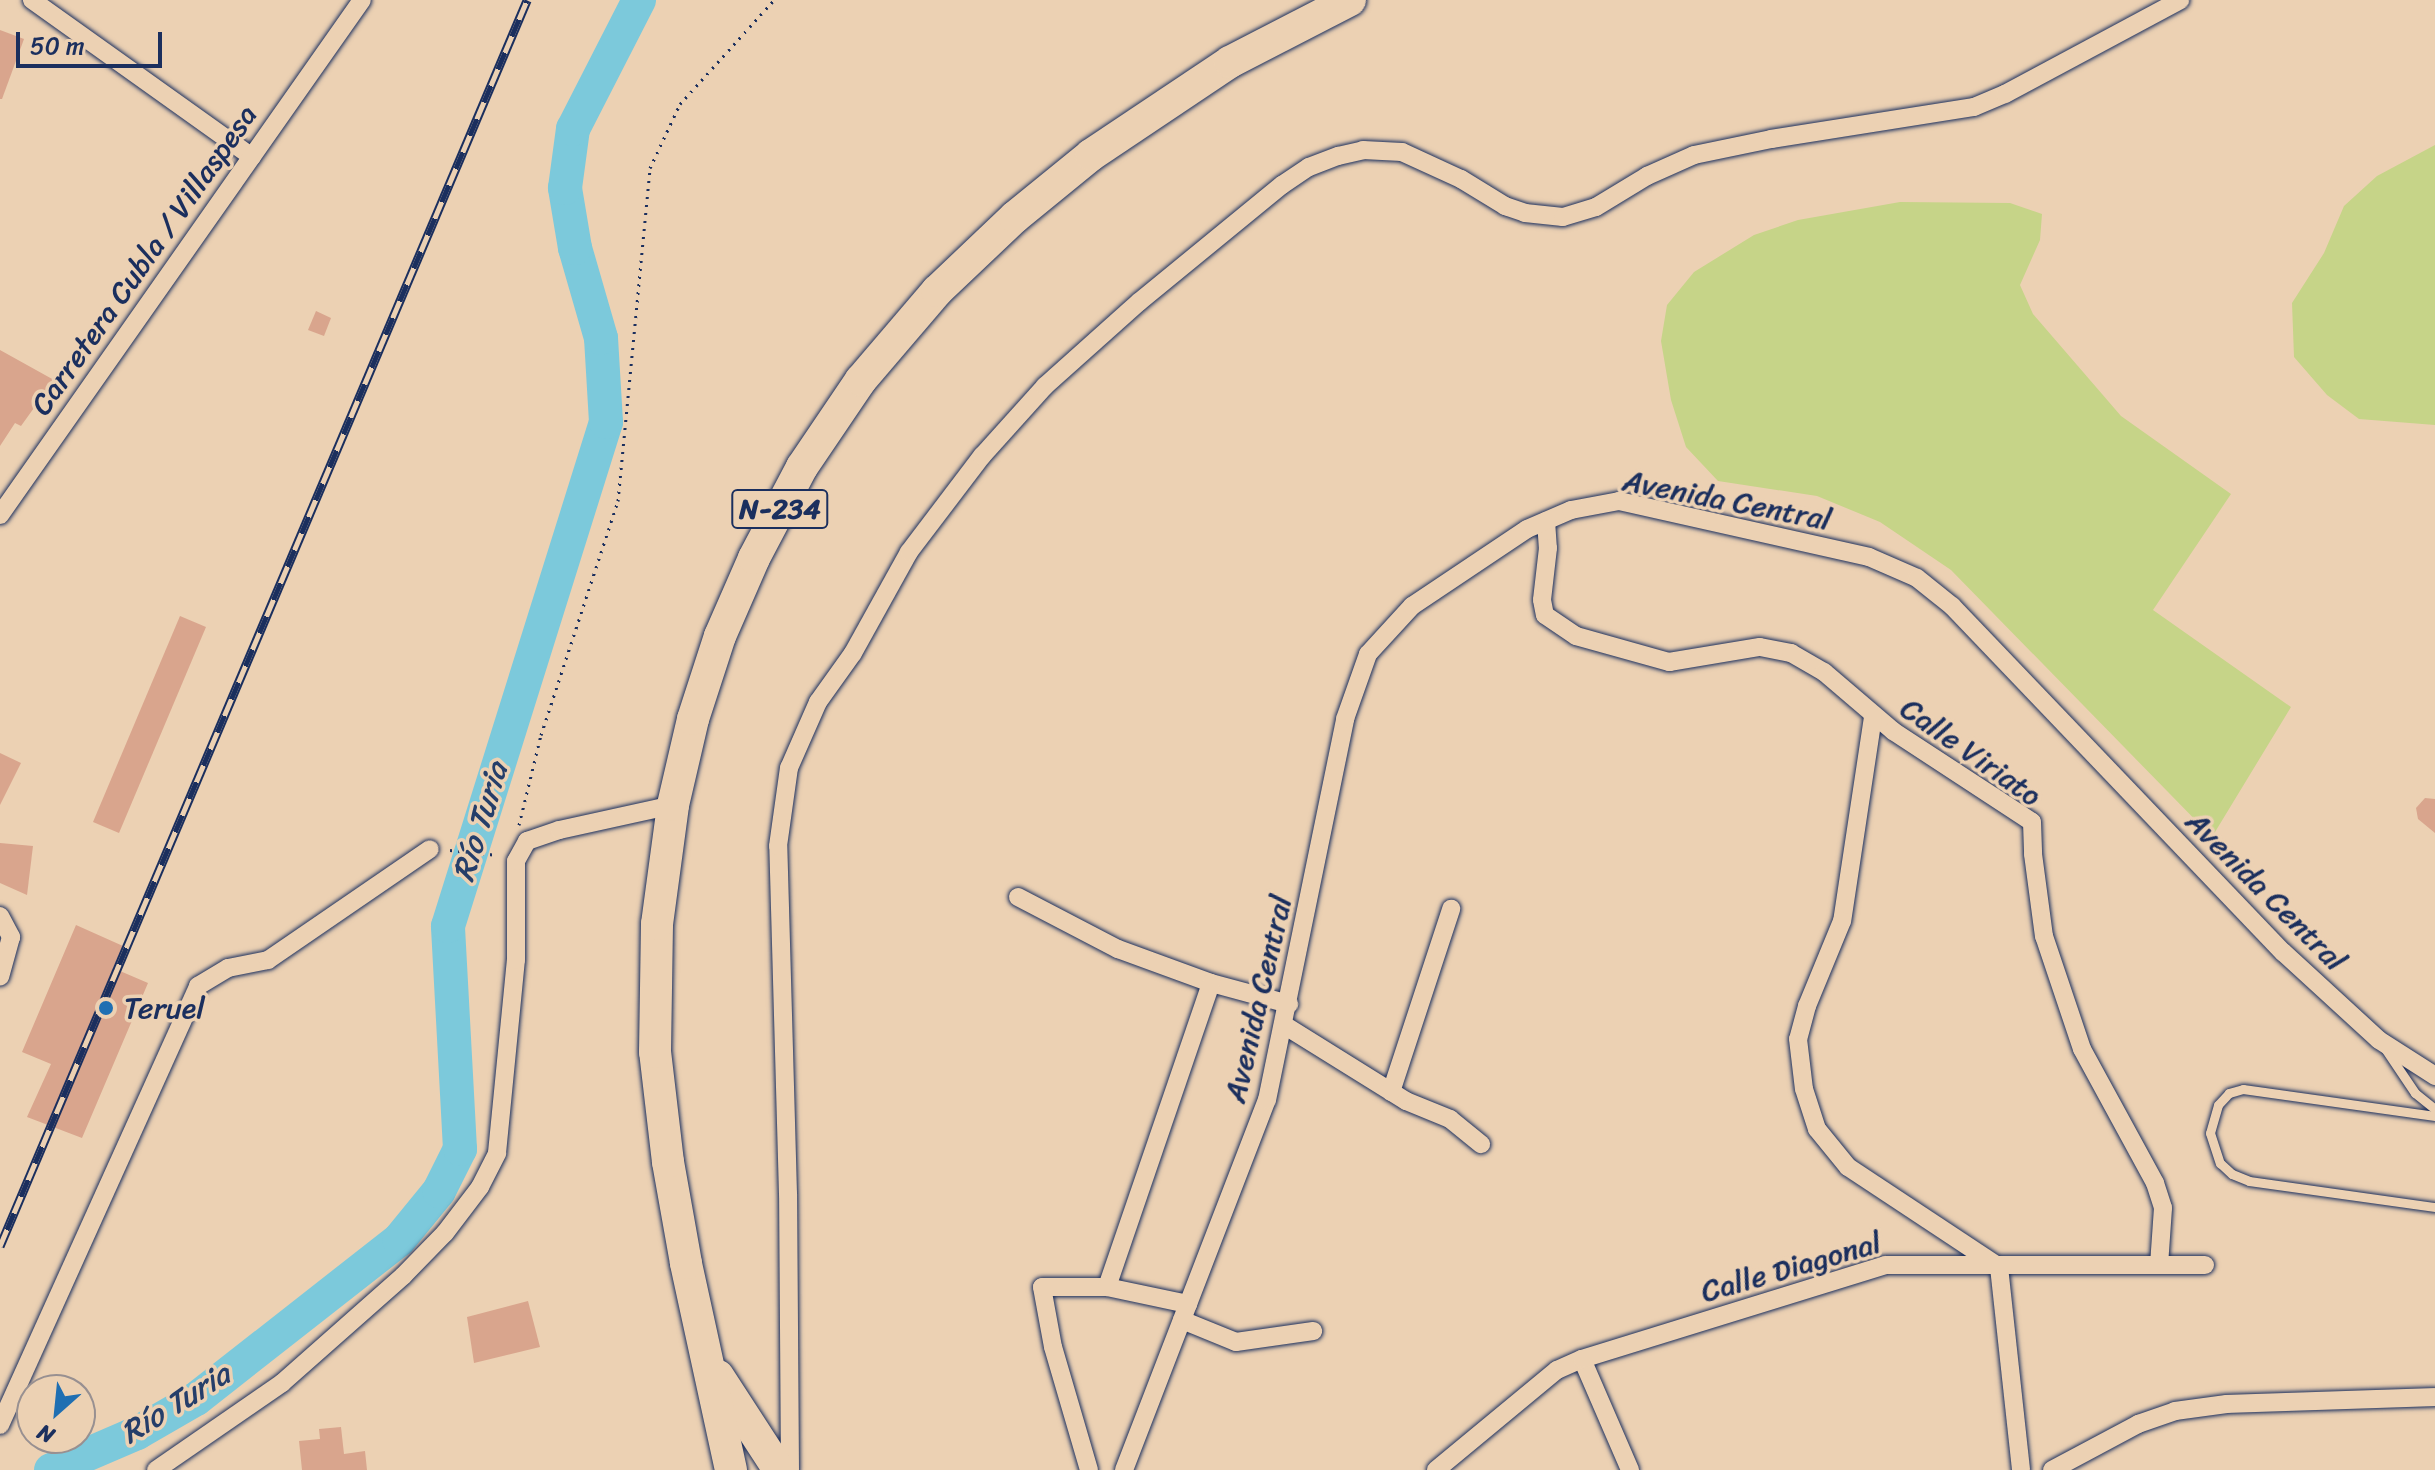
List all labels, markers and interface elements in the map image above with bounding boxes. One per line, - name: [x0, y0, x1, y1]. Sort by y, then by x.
- scale bar: [20, 16, 166, 66]
- text: 50 m: [30, 25, 85, 67]
- street label: Carretera Cubla / Villaspesa: [23, 98, 265, 422]
- street label: Avenida Central: [1620, 462, 1834, 538]
- road number: N-234: [730, 485, 830, 533]
- street label: Calle Viriato: [1893, 690, 2049, 814]
- water label: Río Turia: [445, 758, 517, 886]
- street label: Avenida Central: [2178, 803, 2354, 979]
- street label: Avenida Central: [1217, 892, 1299, 1106]
- place label: Teruel: [124, 990, 205, 1026]
- marker: Teruel: [95, 997, 117, 1019]
- street label: Calle Diagonal: [1697, 1224, 1885, 1310]
- water label: Río Turia: [114, 1355, 238, 1453]
- north arrow: [16, 1374, 96, 1454]
- text: N: [30, 1413, 61, 1455]

